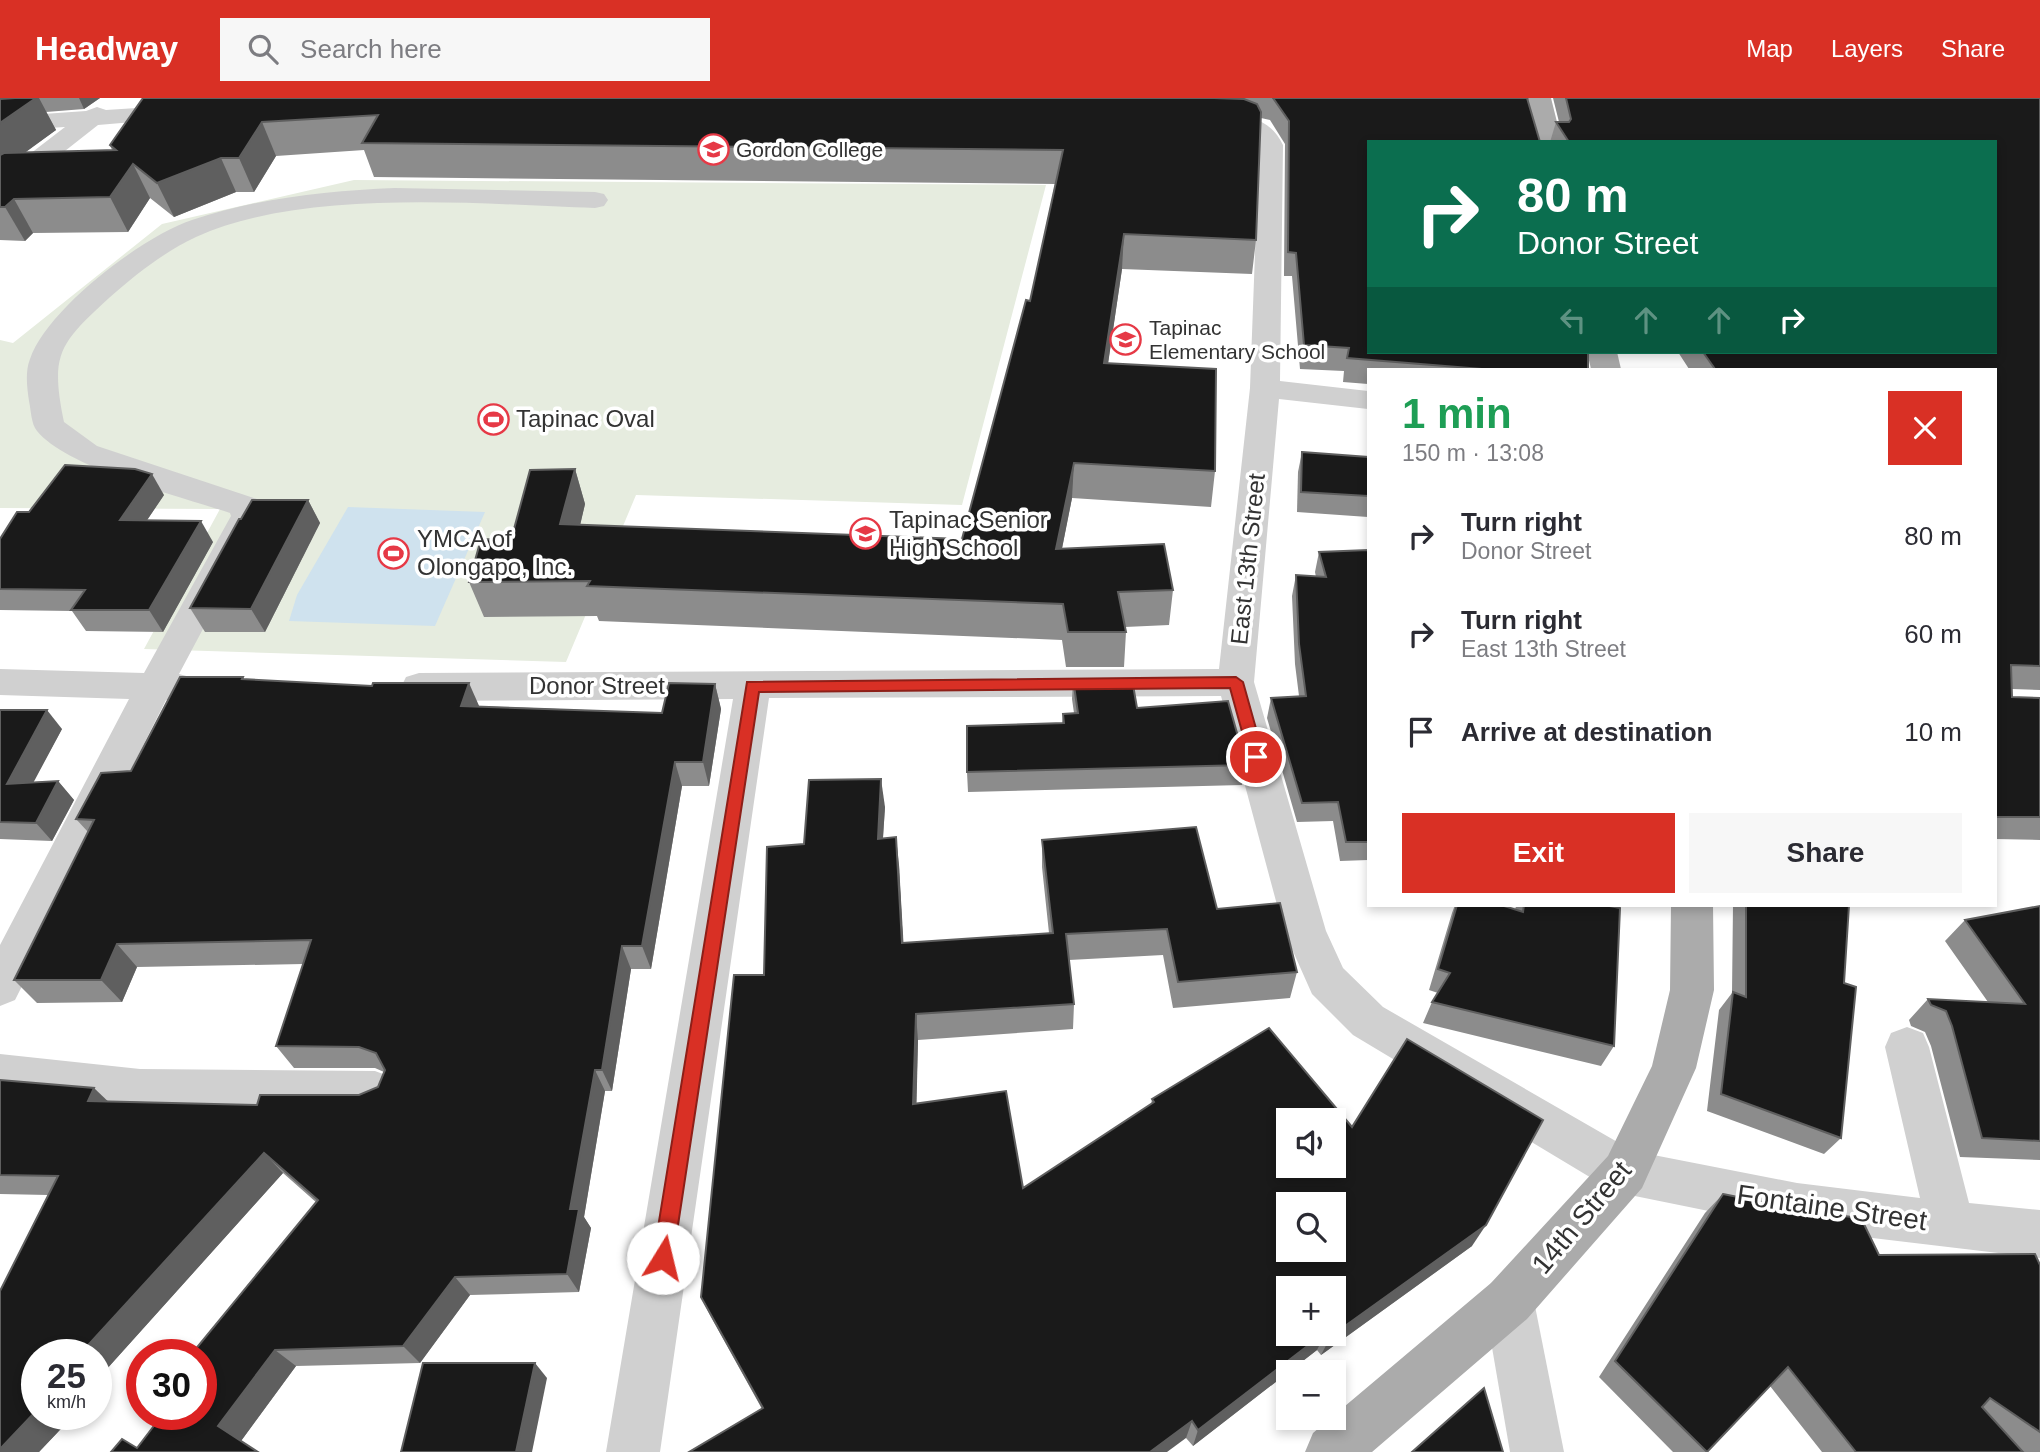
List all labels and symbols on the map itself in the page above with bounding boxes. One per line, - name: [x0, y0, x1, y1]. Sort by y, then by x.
- school or university icon: Gordon College: [696, 133, 730, 167]
- place label: Gordon College: [736, 138, 883, 161]
- place label: Tapinac Elementary School: [1149, 316, 1325, 363]
- school or university icon: Tapinac Elementary School: [1109, 323, 1143, 357]
- sports icon: Tapinac Oval: [476, 402, 510, 436]
- place label: Tapinac Oval: [516, 405, 655, 432]
- street label: East 13th Street: [1225, 472, 1270, 646]
- place label: Tapinac Senior High School: [889, 506, 1048, 561]
- school or university icon: Tapinac Senior High School: [849, 517, 883, 551]
- place label: YMCA of Olongapo, Inc.: [417, 525, 573, 580]
- sports icon: YMCA of Olongapo, Inc.: [377, 536, 411, 570]
- street label: Donor Street: [529, 672, 665, 699]
- pin: [1226, 727, 1286, 787]
- street label: 14th Street: [1525, 1155, 1637, 1280]
- street label: Fontaine Street: [1735, 1179, 1929, 1236]
- position arrow: [626, 1221, 700, 1295]
- speed limit sign: 30: [126, 1339, 217, 1430]

